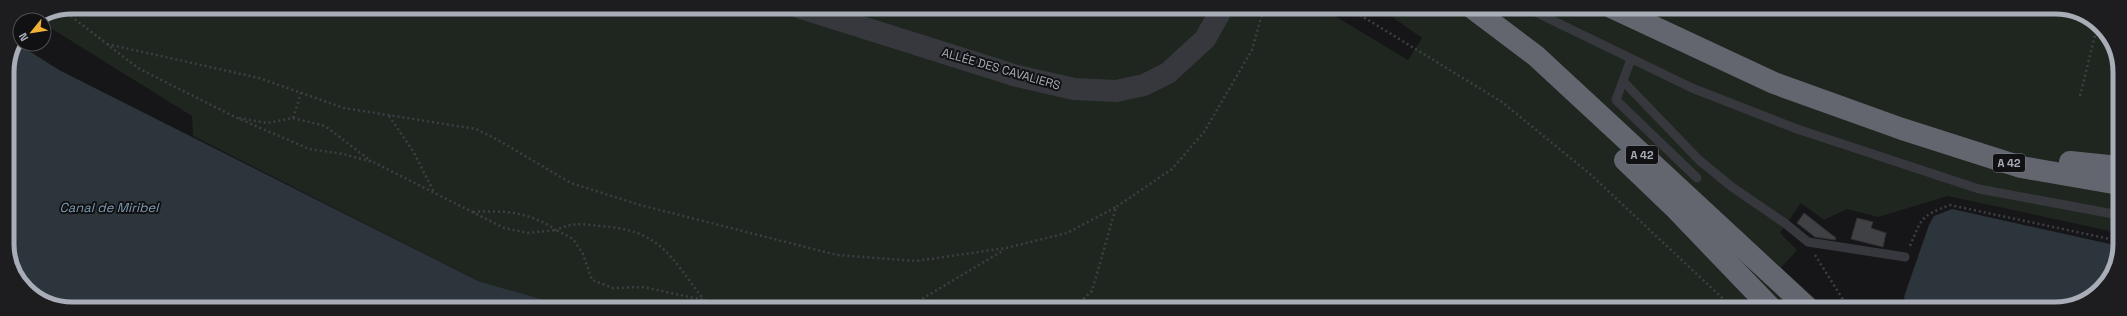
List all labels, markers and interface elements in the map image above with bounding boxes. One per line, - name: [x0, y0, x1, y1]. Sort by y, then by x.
- north arrow: [12, 12, 52, 52]
- text: N: [15, 30, 31, 44]
- street label: ALLÉE DES CAVALIERS: [940, 44, 1062, 94]
- road number: A 42: [1626, 146, 1658, 164]
- road number: A 42: [1993, 154, 2025, 172]
- water label: Canal de Miribel: [60, 199, 160, 216]

